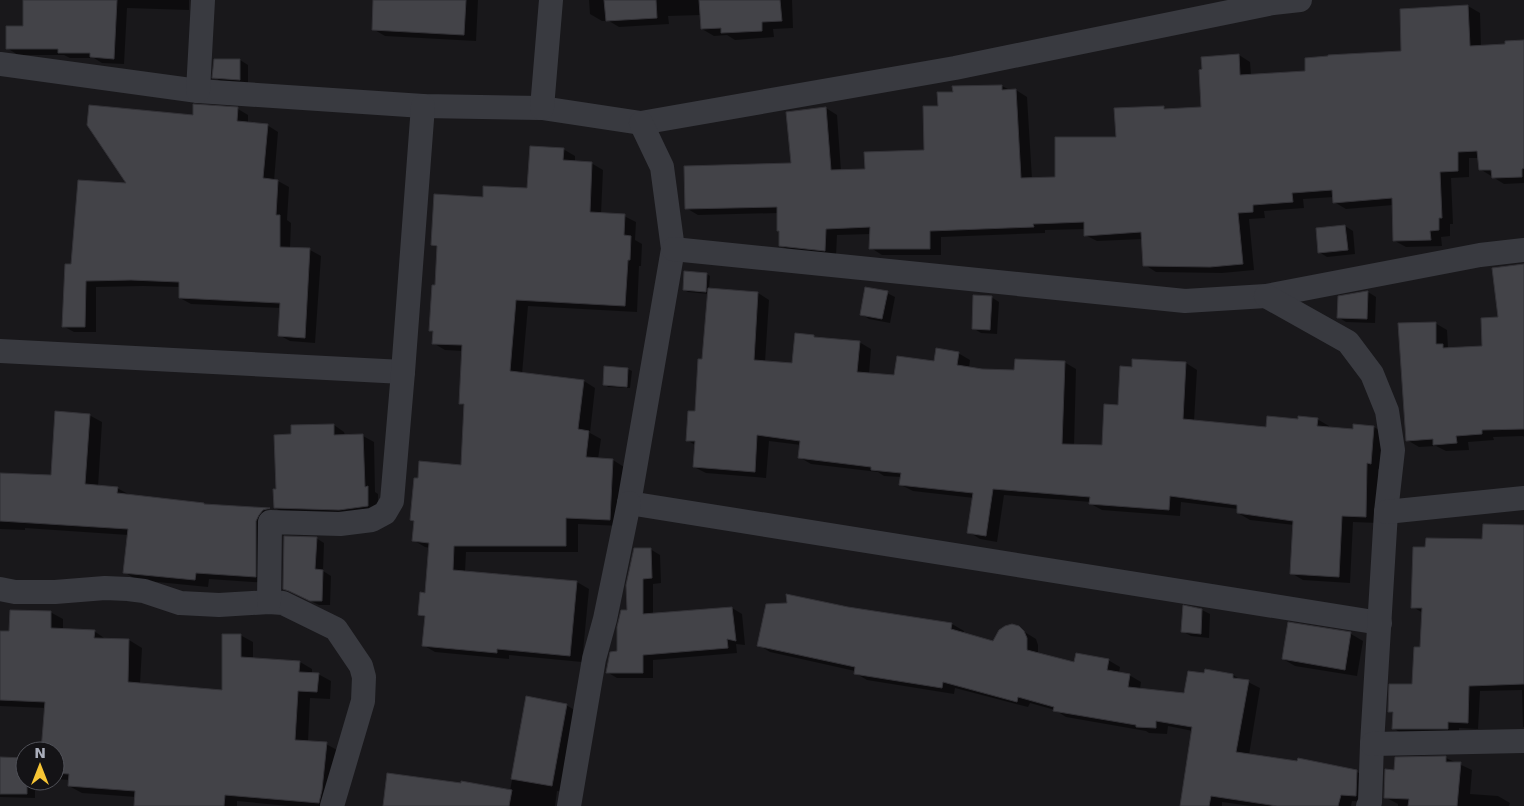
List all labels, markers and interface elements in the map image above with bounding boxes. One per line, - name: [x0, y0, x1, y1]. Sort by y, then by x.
- north arrow: [15, 741, 65, 791]
- text: N: [34, 745, 46, 761]

